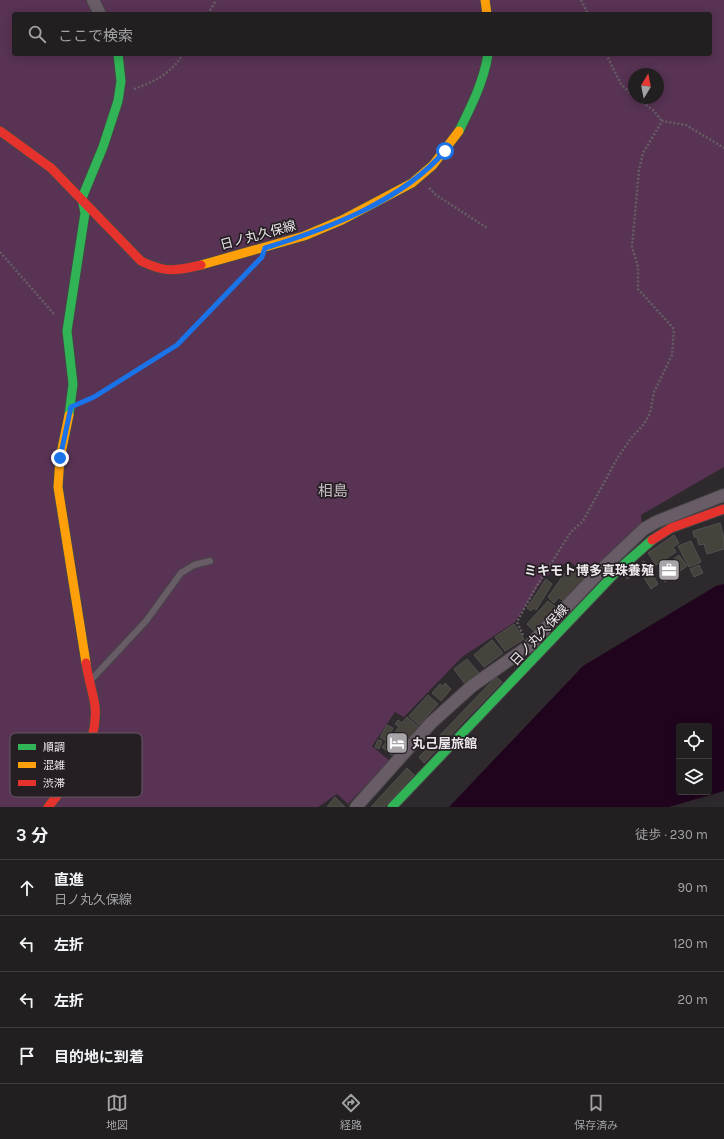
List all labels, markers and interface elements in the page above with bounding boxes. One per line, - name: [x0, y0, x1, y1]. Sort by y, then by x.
- search box: [12, 12, 712, 56]
- icon: search: [26, 23, 48, 45]
- text: ここで検索: [58, 27, 133, 45]
- north arrow: [628, 68, 664, 104]
- route start: [436, 142, 454, 160]
- street label: 日ノ丸久保線: [218, 218, 298, 252]
- route end: [51, 449, 69, 467]
- district label: 相島: [318, 482, 348, 500]
- office icon: ミキモト博多真珠養殖: [656, 557, 682, 583]
- place label: ミキモト博多真珠養殖: [524, 563, 654, 578]
- street label: 日ノ丸久保線: [507, 601, 571, 669]
- map controls: [676, 723, 712, 795]
- button: locate: [676, 723, 712, 759]
- hotel icon: 丸己屋旅館: [384, 730, 410, 756]
- legend: [10, 733, 142, 797]
- place label: 丸己屋旅館: [412, 736, 477, 751]
- text: 順調: [43, 741, 65, 754]
- text: 混雑: [43, 759, 65, 772]
- button: layers: [676, 759, 712, 795]
- text: 渋滞: [43, 777, 65, 790]
- text: 3 分: [16, 825, 48, 845]
- text: 徒歩 · 230 m: [635, 827, 708, 842]
- text: 直進: [54, 871, 84, 889]
- icon: ahead: [16, 877, 38, 899]
- text: 90 m: [677, 880, 708, 895]
- text: 日ノ丸久保線: [54, 892, 132, 907]
- icon: left: [16, 933, 38, 955]
- text: 左折: [54, 936, 84, 954]
- text: 120 m: [673, 936, 708, 951]
- icon: left: [16, 989, 38, 1011]
- text: 左折: [54, 992, 84, 1010]
- text: 20 m: [678, 992, 708, 1007]
- icon: arrive: [16, 1045, 38, 1067]
- text: 目的地に到着: [54, 1048, 144, 1066]
- tab: 地図: [106, 1092, 128, 1132]
- tab: 経路: [340, 1092, 362, 1132]
- tab: 保存済み: [574, 1092, 618, 1132]

